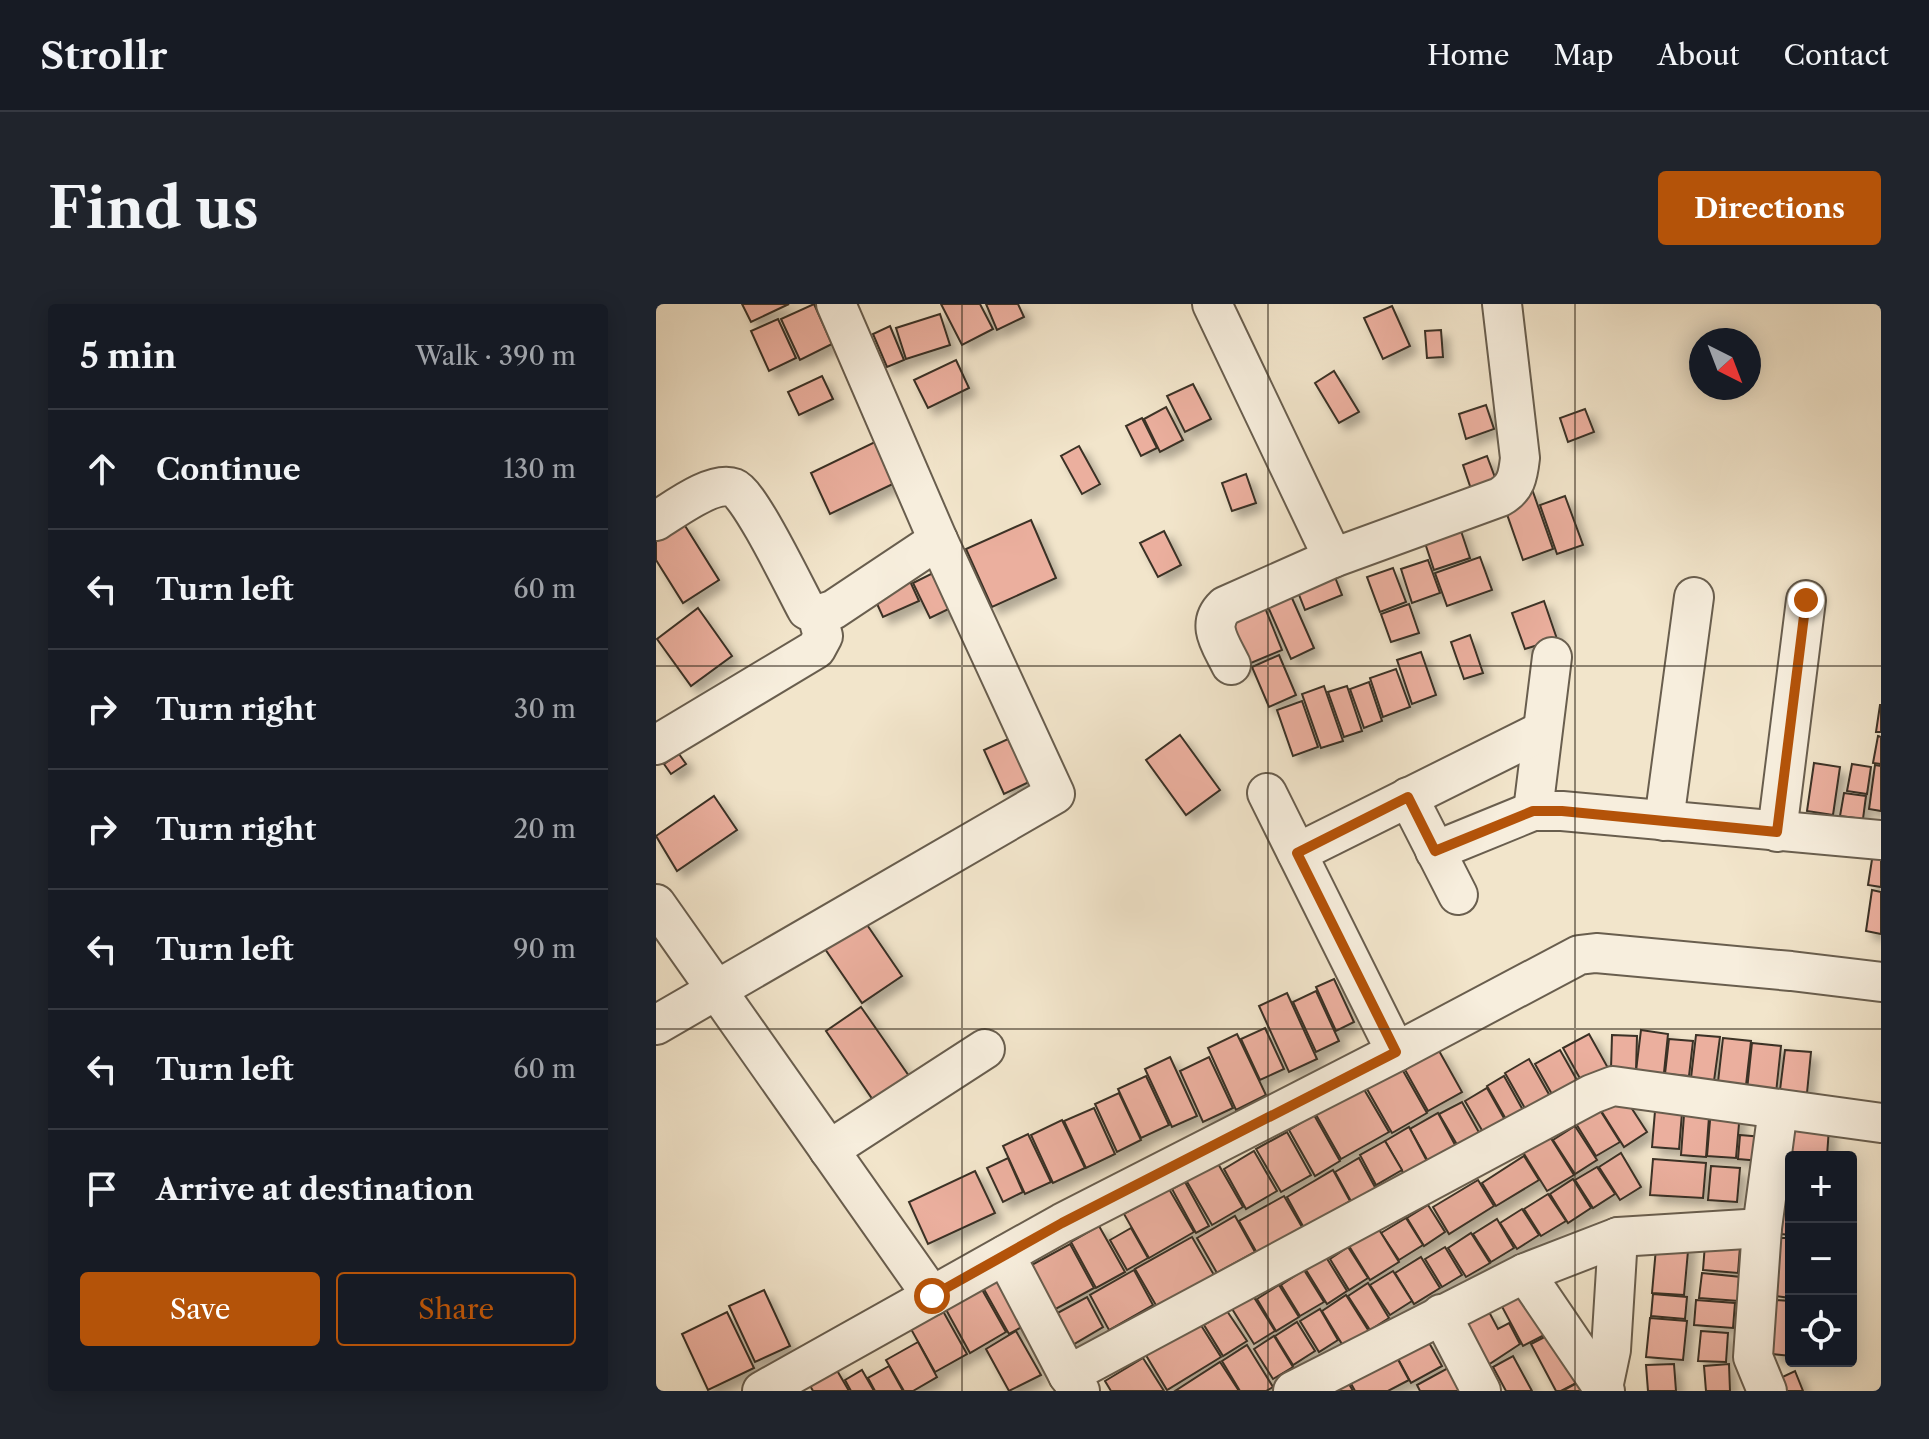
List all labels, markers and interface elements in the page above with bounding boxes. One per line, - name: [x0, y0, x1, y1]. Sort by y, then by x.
- text: Strollr: [40, 32, 167, 79]
- text: Home: [1427, 38, 1509, 72]
- text: Map: [1553, 38, 1613, 72]
- text: About: [1657, 38, 1739, 72]
- text: Contact: [1783, 38, 1889, 72]
- button: Directions: [1658, 171, 1881, 245]
- text: Find us: [48, 174, 259, 243]
- north arrow: [1689, 328, 1761, 400]
- text: 5 min: [80, 335, 177, 377]
- text: Walk · 390 m: [416, 340, 576, 372]
- icon: ahead: [80, 447, 124, 491]
- text: Continue: [156, 451, 301, 488]
- text: 130 m: [503, 453, 576, 485]
- icon: left: [80, 567, 124, 611]
- text: Turn left: [156, 571, 293, 608]
- text: 60 m: [513, 573, 576, 605]
- route end: [1788, 582, 1824, 618]
- icon: right: [80, 687, 124, 731]
- text: Turn right: [156, 691, 316, 728]
- text: 30 m: [514, 693, 576, 725]
- icon: right: [80, 807, 124, 851]
- text: Turn right: [156, 811, 316, 848]
- text: 20 m: [513, 813, 576, 845]
- icon: left: [80, 927, 124, 971]
- text: Turn left: [156, 931, 293, 968]
- text: 90 m: [513, 933, 576, 965]
- icon: left: [80, 1047, 124, 1091]
- text: Turn left: [156, 1051, 293, 1088]
- text: 60 m: [513, 1053, 576, 1085]
- map controls: [1785, 1151, 1857, 1367]
- button: +: [1785, 1151, 1857, 1223]
- icon: arrive: [80, 1167, 124, 1211]
- text: Arrive at destination: [156, 1171, 474, 1208]
- button: −: [1785, 1223, 1857, 1295]
- button: Save: [80, 1272, 320, 1346]
- button: Share: [336, 1272, 576, 1346]
- route start: [914, 1278, 950, 1314]
- button: locate: [1785, 1295, 1857, 1367]

